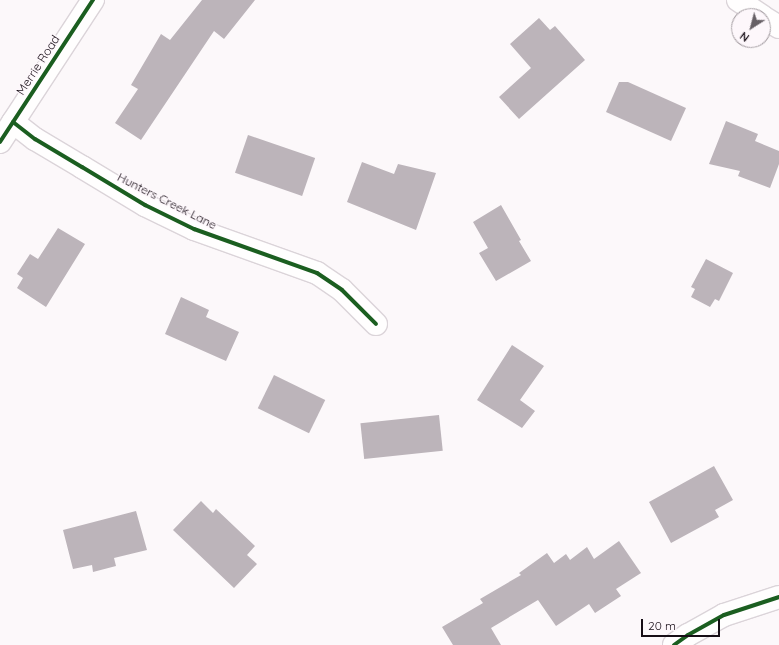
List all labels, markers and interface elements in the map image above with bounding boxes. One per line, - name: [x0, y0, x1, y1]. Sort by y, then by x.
- north arrow: [731, 8, 771, 48]
- text: N: [737, 29, 752, 45]
- street label: Merrie Road: [13, 32, 63, 98]
- street label: Hunters Creek Lane: [115, 170, 219, 232]
- scale bar: [643, 611, 722, 637]
- text: 20 m: [648, 618, 676, 633]

